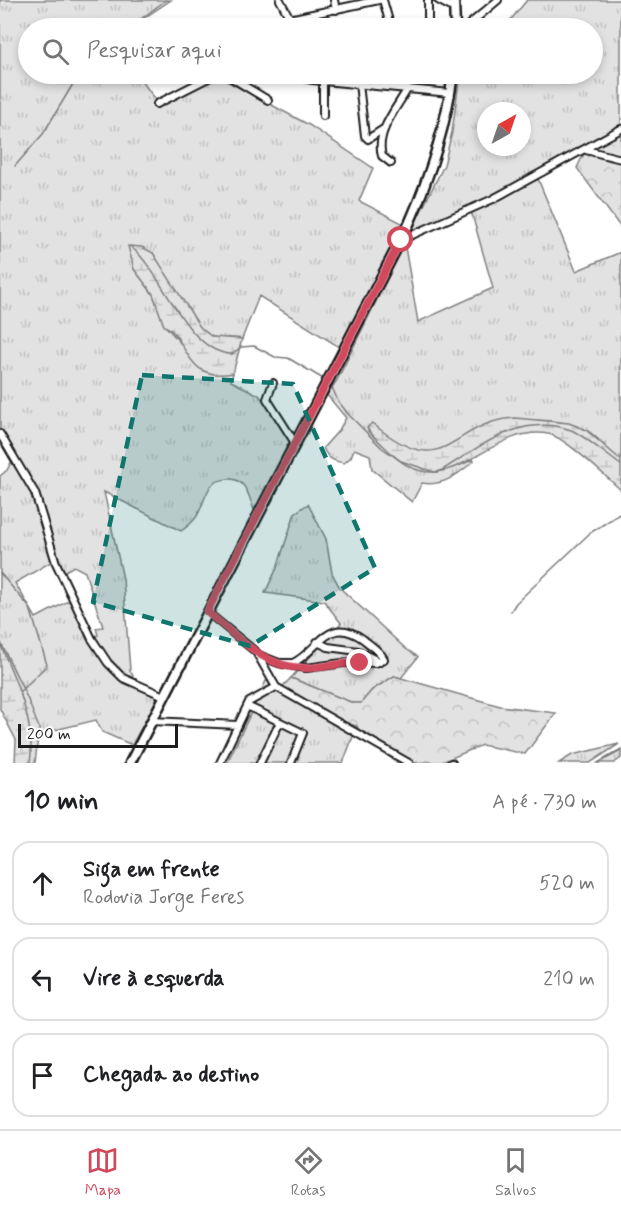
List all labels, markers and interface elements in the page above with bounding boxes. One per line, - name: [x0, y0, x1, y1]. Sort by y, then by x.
- search box: [18, 18, 603, 84]
- icon: search: [39, 35, 72, 68]
- text: Pesquisar aqui: [87, 37, 222, 65]
- north arrow: [477, 102, 531, 156]
- route start: [387, 226, 413, 252]
- route end: [346, 649, 372, 675]
- scale bar: [18, 721, 178, 748]
- text: 200 m: [27, 724, 71, 745]
- text: 10 min: [24, 785, 99, 819]
- text: A pé · 730 m: [492, 789, 597, 816]
- text: Siga em frente: [83, 856, 220, 884]
- icon: ahead: [26, 867, 59, 900]
- text: 520 m: [539, 870, 595, 897]
- text: Rodovia Jorge Feres: [83, 884, 244, 911]
- icon: left: [26, 963, 59, 996]
- text: Vire à esquerda: [83, 965, 224, 993]
- text: 210 m: [543, 966, 595, 993]
- icon: arrive: [26, 1059, 59, 1092]
- text: Chegada ao destino: [83, 1061, 259, 1089]
- tab: Mapa: [85, 1144, 121, 1201]
- tab: Rotas: [291, 1144, 326, 1201]
- tab: Salvos: [495, 1144, 536, 1201]

